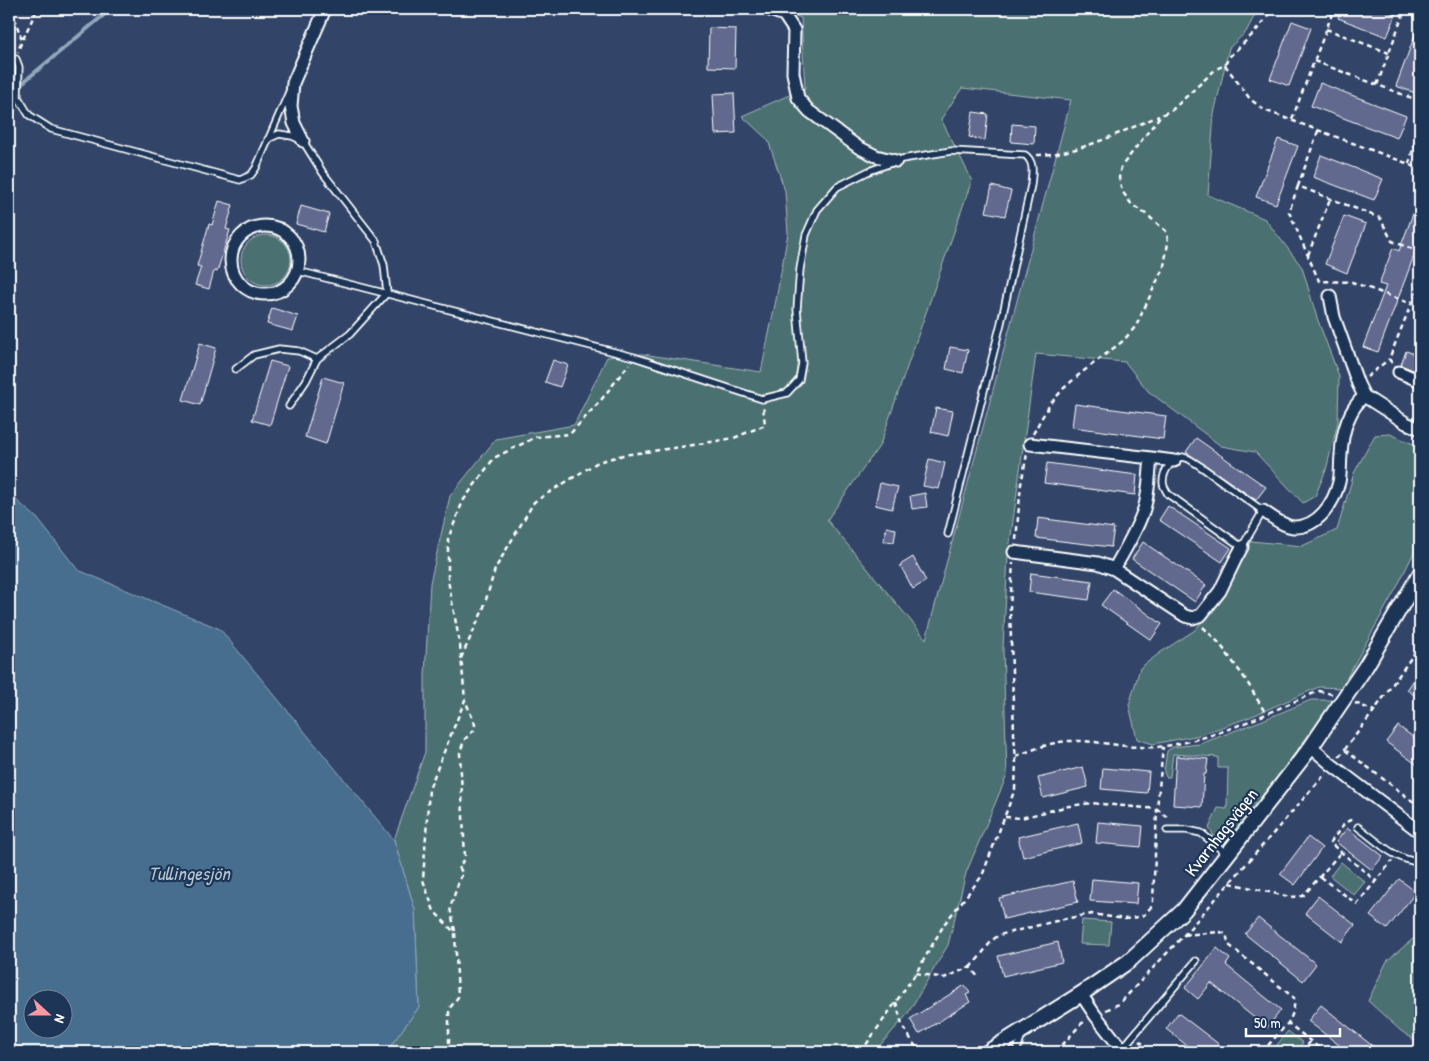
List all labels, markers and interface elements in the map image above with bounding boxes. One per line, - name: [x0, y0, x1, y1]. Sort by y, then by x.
- street label: Kvarnhagsvägen: [1179, 783, 1263, 881]
- water label: Tullingesjön: [148, 860, 231, 886]
- north arrow: [22, 988, 72, 1038]
- scale bar: [1246, 1006, 1340, 1038]
- text: N: [50, 1012, 71, 1026]
- text: 50 m: [1254, 1012, 1281, 1033]

